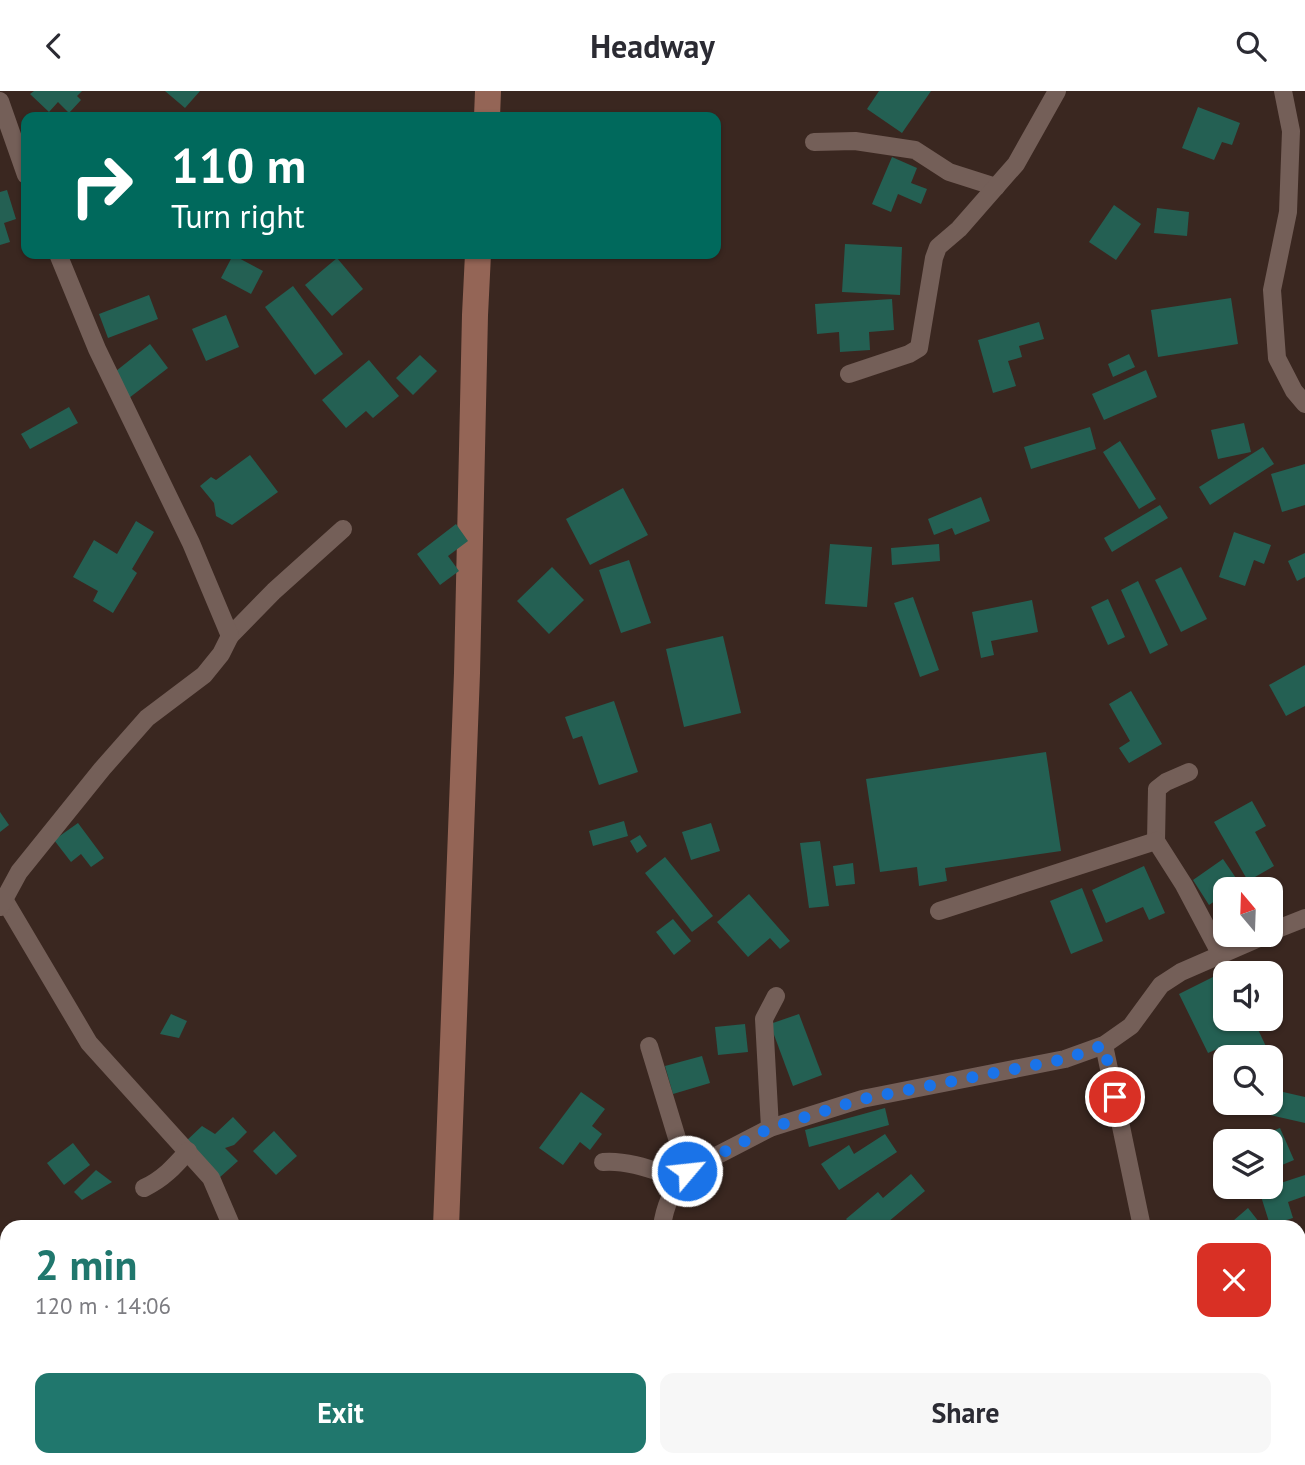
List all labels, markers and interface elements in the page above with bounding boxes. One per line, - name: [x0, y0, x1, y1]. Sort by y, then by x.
- text: Headway: [590, 25, 715, 67]
- icon: back: [35, 27, 73, 65]
- icon: search: [1232, 27, 1270, 65]
- text: 110 m: [171, 133, 306, 197]
- icon: right: [56, 140, 147, 231]
- text: Turn right: [171, 195, 305, 237]
- north arrow: [1213, 877, 1283, 947]
- map controls: [1213, 877, 1283, 1199]
- button: sound: [1213, 961, 1283, 1031]
- button: search: [1213, 1045, 1283, 1115]
- pin: [1085, 1067, 1145, 1127]
- icon: arrive: [1096, 1078, 1134, 1116]
- button: layers: [1213, 1129, 1283, 1199]
- position arrow: [650, 1134, 724, 1208]
- text: 2 min: [35, 1237, 137, 1292]
- button: close: [1197, 1243, 1271, 1317]
- text: 120 m · 14:06: [35, 1291, 171, 1320]
- button: Exit: [35, 1373, 646, 1453]
- button: Share: [660, 1373, 1271, 1453]

